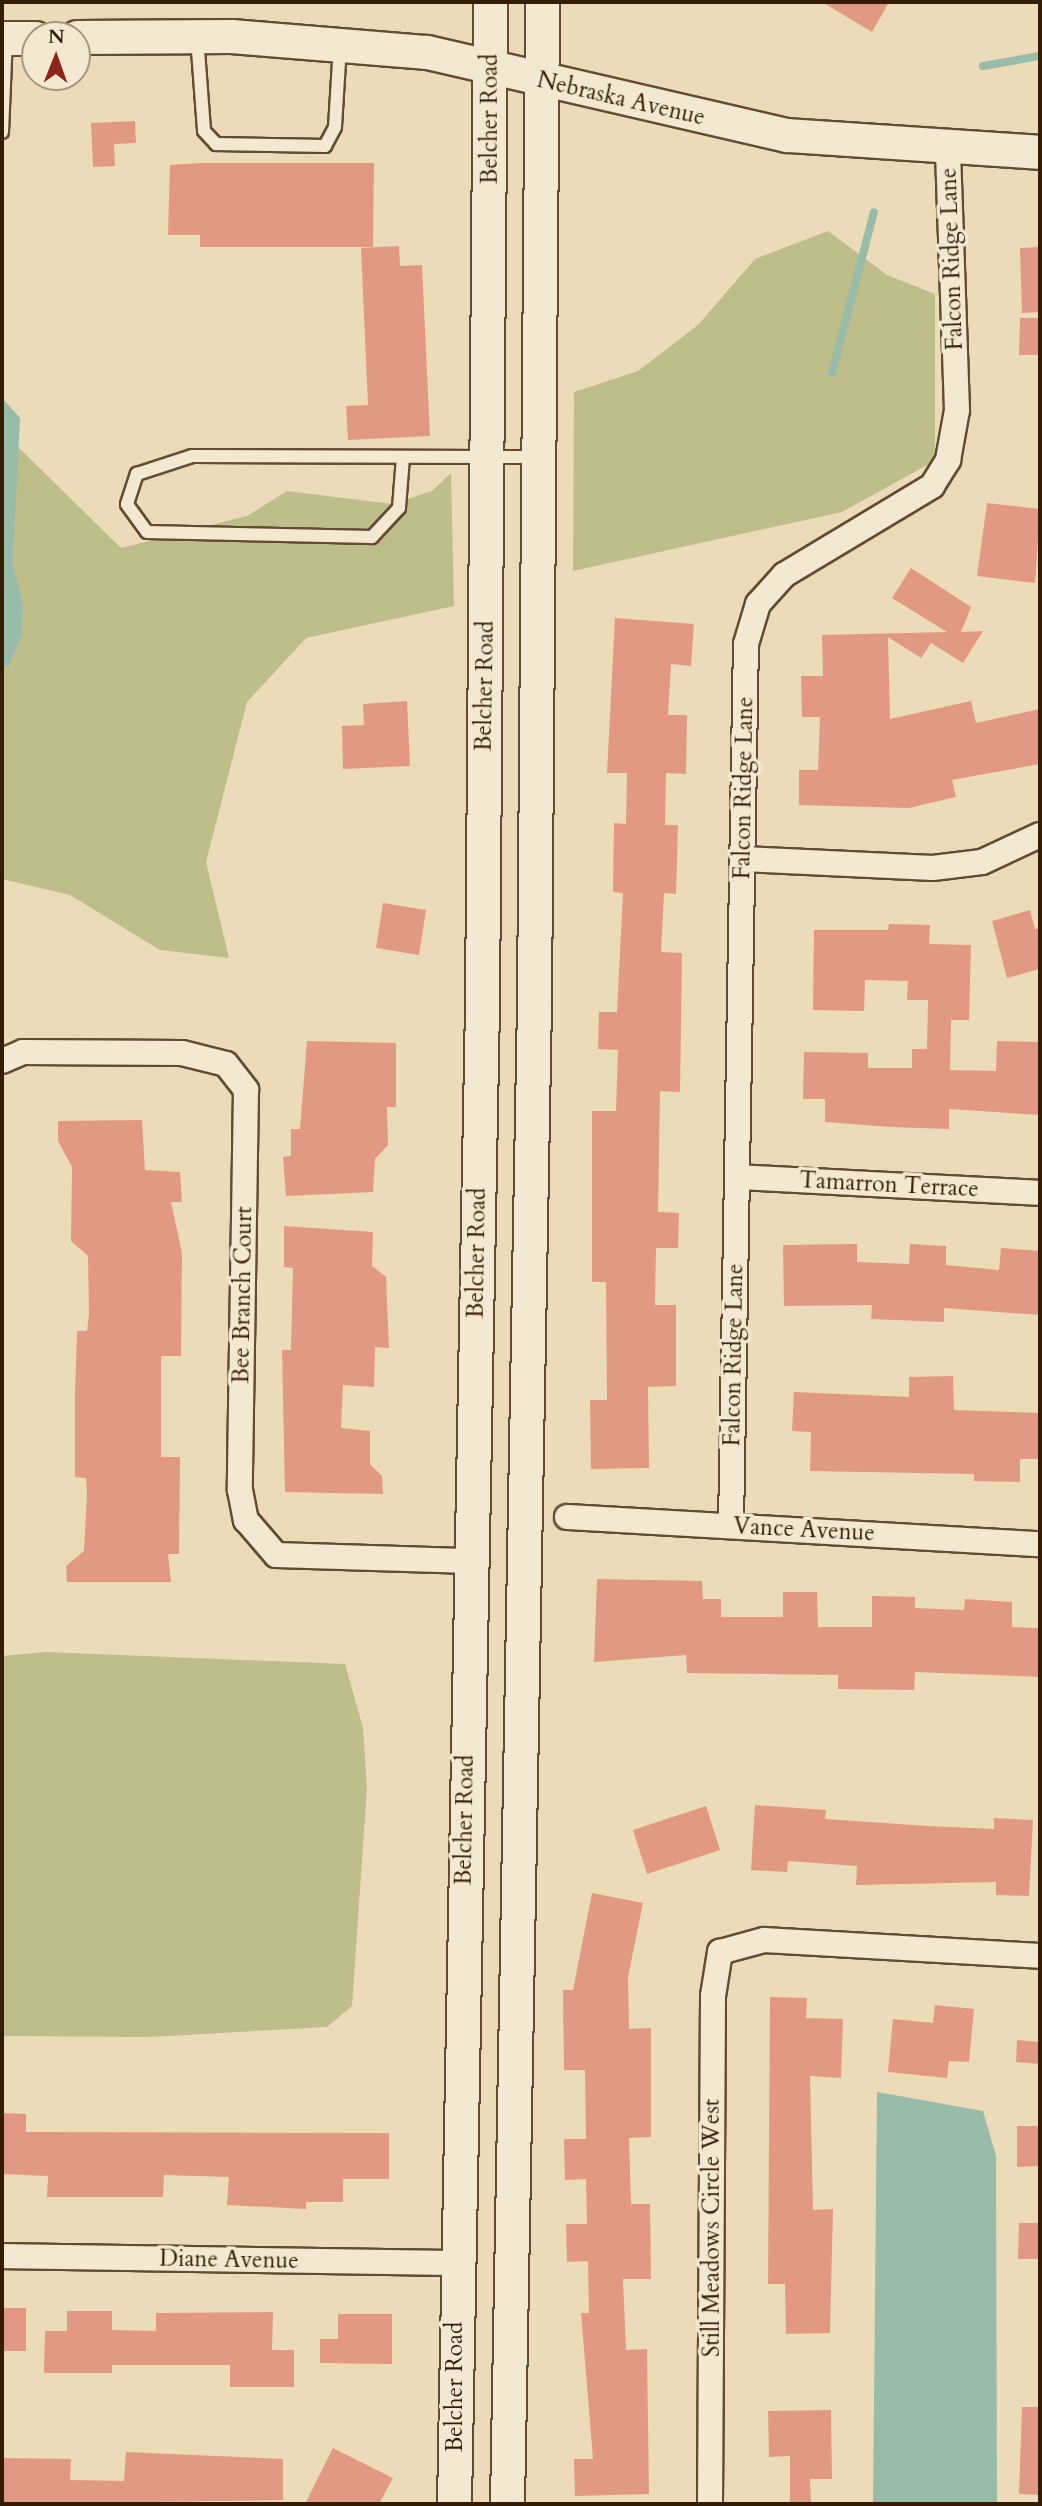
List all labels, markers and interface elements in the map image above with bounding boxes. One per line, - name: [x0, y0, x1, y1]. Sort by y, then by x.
- north arrow: [21, 21, 91, 91]
- text: N: [48, 24, 65, 50]
- street label: Belcher Road: [476, 54, 504, 184]
- street label: Nebraska Avenue: [534, 66, 708, 132]
- street label: Falcon Ridge Lane: [935, 167, 969, 351]
- street label: Belcher Road: [470, 620, 500, 752]
- street label: Falcon Ridge Lane: [729, 696, 759, 880]
- street label: Tamarron Terrace: [799, 1167, 979, 1203]
- street label: Belcher Road: [462, 1187, 492, 1319]
- street label: Bee Branch Court: [228, 1206, 258, 1384]
- street label: Falcon Ridge Lane: [719, 1263, 749, 1447]
- street label: Vance Avenue: [733, 1513, 875, 1547]
- street label: Belcher Road: [450, 1754, 480, 1886]
- street label: Still Meadows Circle West: [698, 2099, 726, 2357]
- street label: Diane Avenue: [159, 2245, 299, 2275]
- street label: Belcher Road: [441, 2322, 469, 2452]

